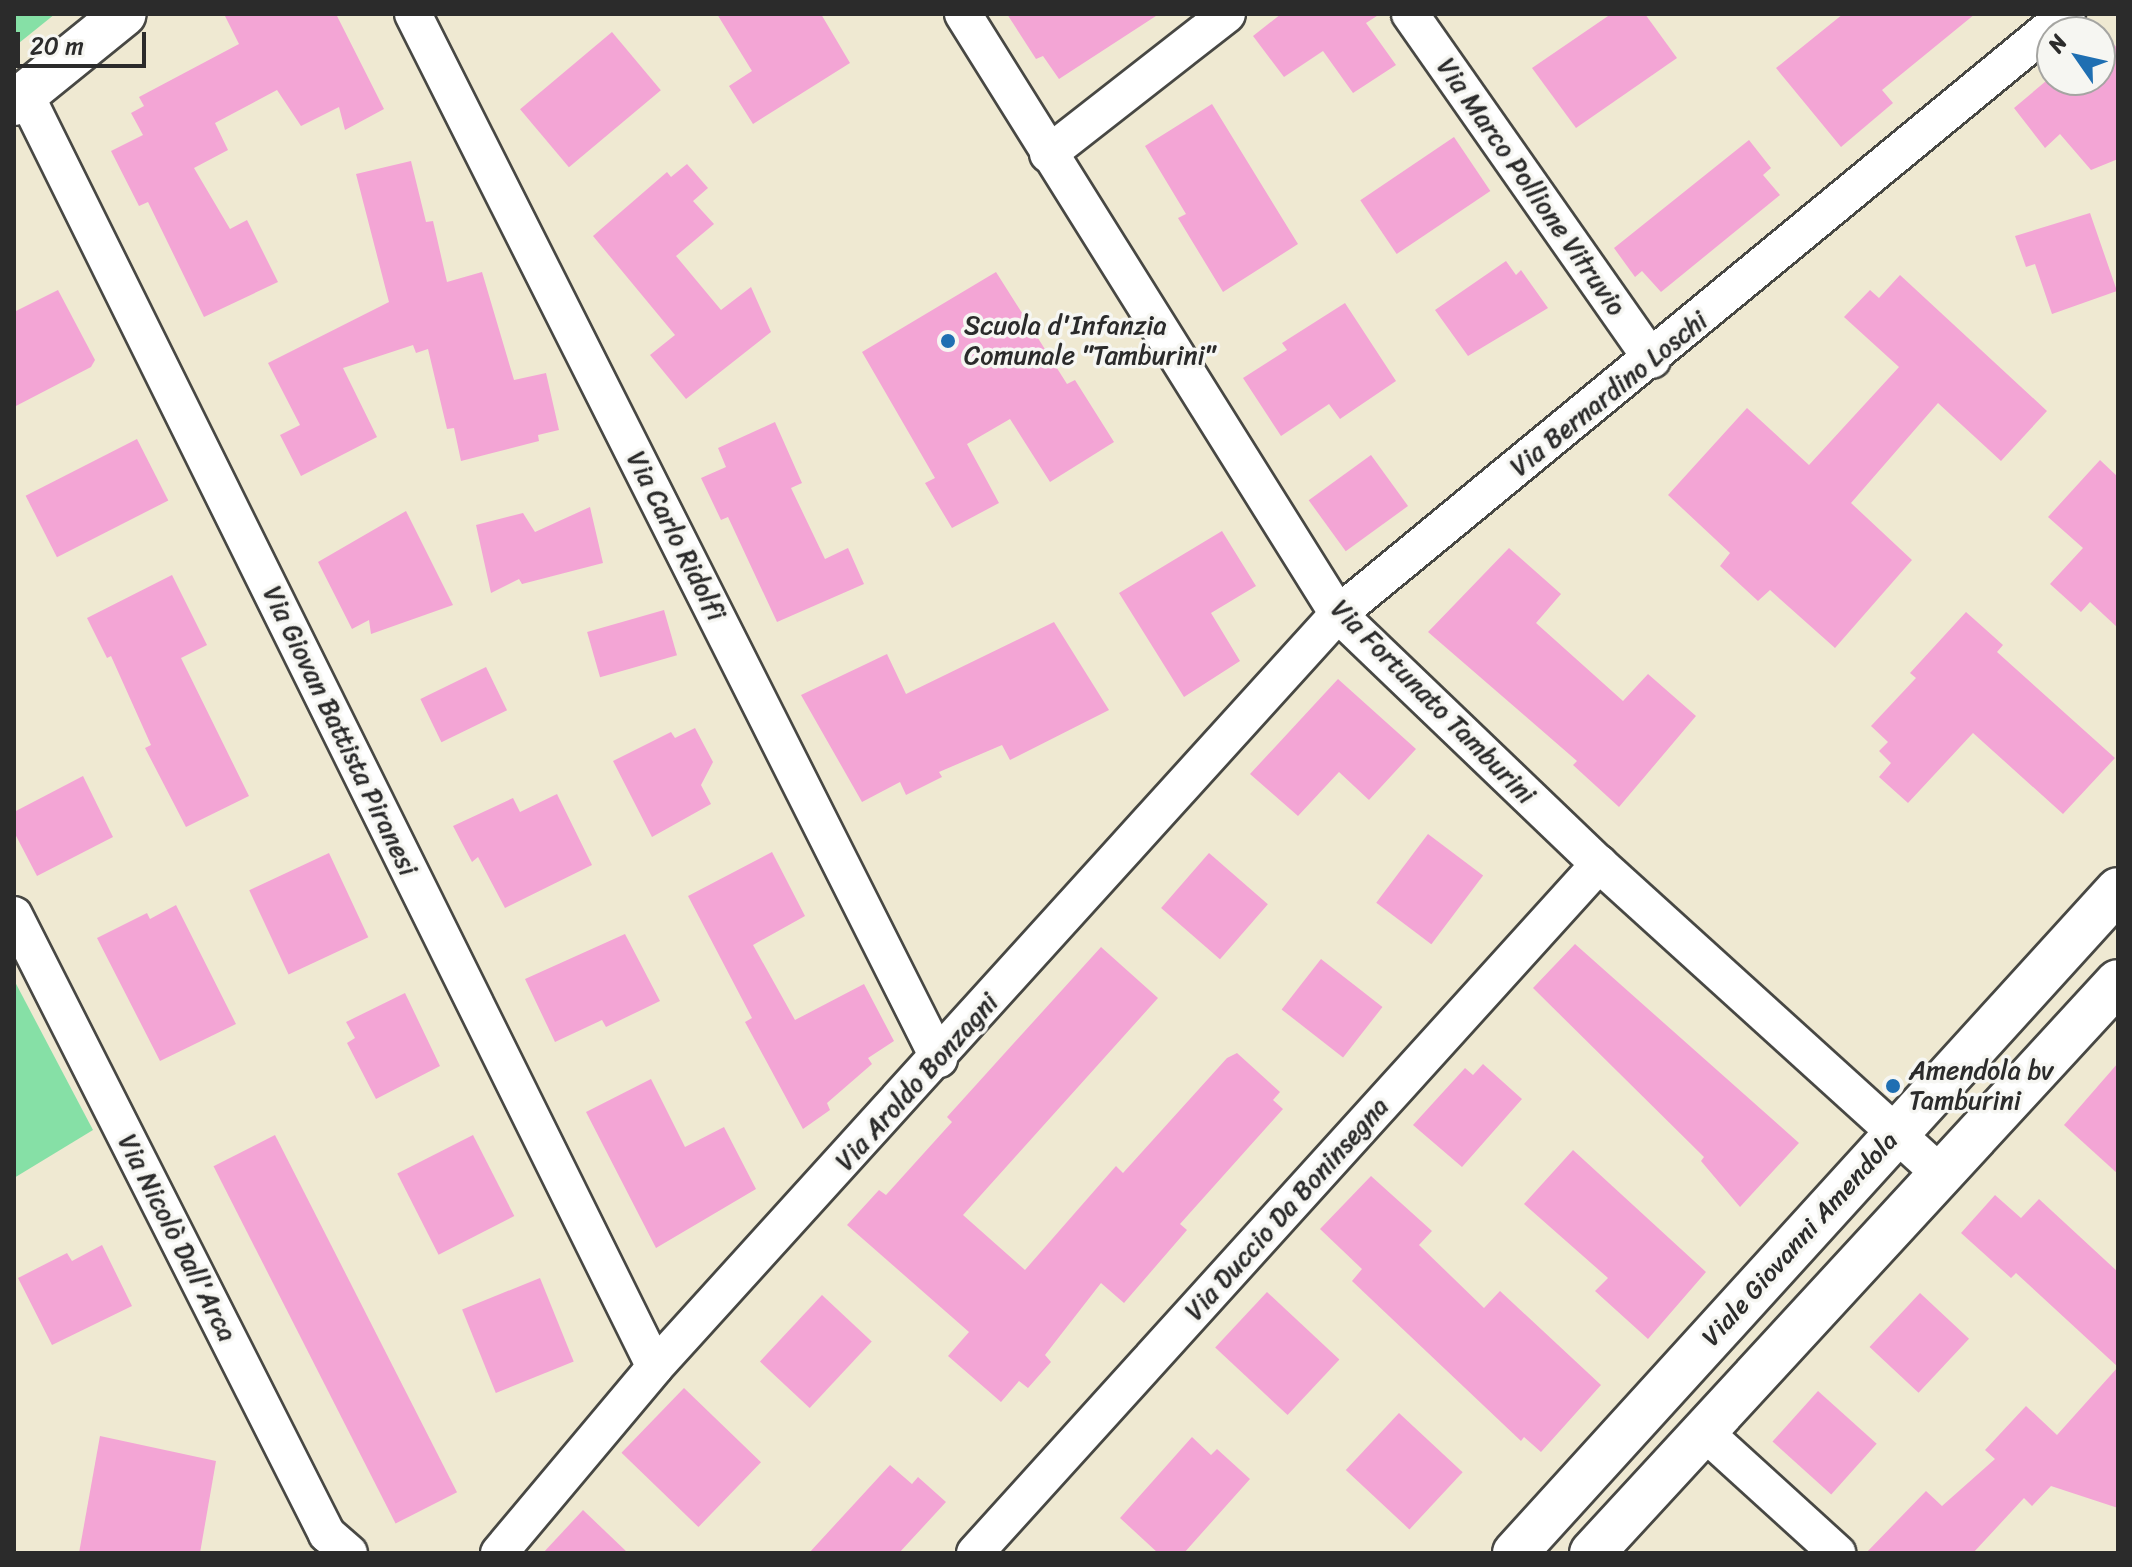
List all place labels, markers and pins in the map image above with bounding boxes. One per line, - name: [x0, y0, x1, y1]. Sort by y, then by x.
- place label: Scuola d'Infanzia Comunale "Tamburini": [964, 310, 1215, 372]
- marker: Scuola d'Infanzia Comunale "Tamburini": [939, 332, 957, 350]
- place label: Amendola bv Tamburini: [1909, 1055, 2054, 1116]
- marker: Amendola bv Tamburini: [1884, 1077, 1902, 1095]

